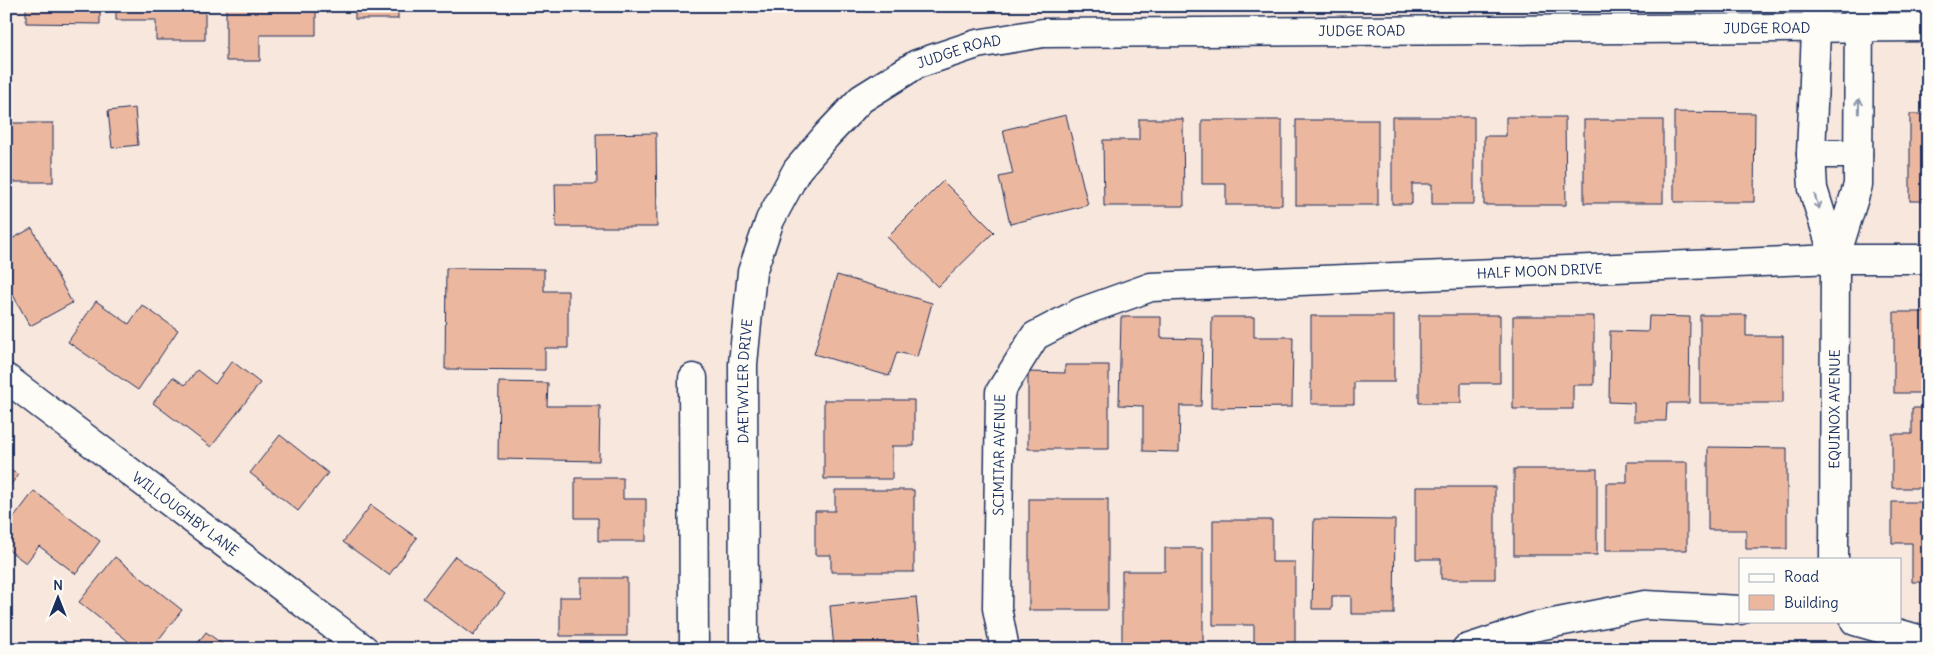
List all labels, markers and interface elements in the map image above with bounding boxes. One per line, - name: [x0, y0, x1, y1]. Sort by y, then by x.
- street label: JUDGE ROAD: [1723, 19, 1811, 37]
- street label: JUDGE ROAD: [1318, 22, 1406, 40]
- street label: JUDGE ROAD: [915, 31, 1003, 72]
- one-way arrow: [1854, 98, 1864, 114]
- one-way arrow: [1812, 194, 1822, 210]
- street label: HALF MOON DRIVE: [1476, 260, 1603, 283]
- street label: DAETWYLER DRIVE: [734, 318, 756, 444]
- street label: EQUINOX AVENUE: [1825, 349, 1844, 469]
- street label: SCIMITAR AVENUE: [989, 394, 1009, 516]
- street label: WILLOUGHBY LANE: [129, 468, 242, 560]
- legend: [1739, 558, 1902, 622]
- text: Road: [1784, 567, 1819, 586]
- north arrow: [32, 572, 82, 622]
- text: N: [53, 576, 63, 594]
- text: Building: [1784, 593, 1839, 612]

